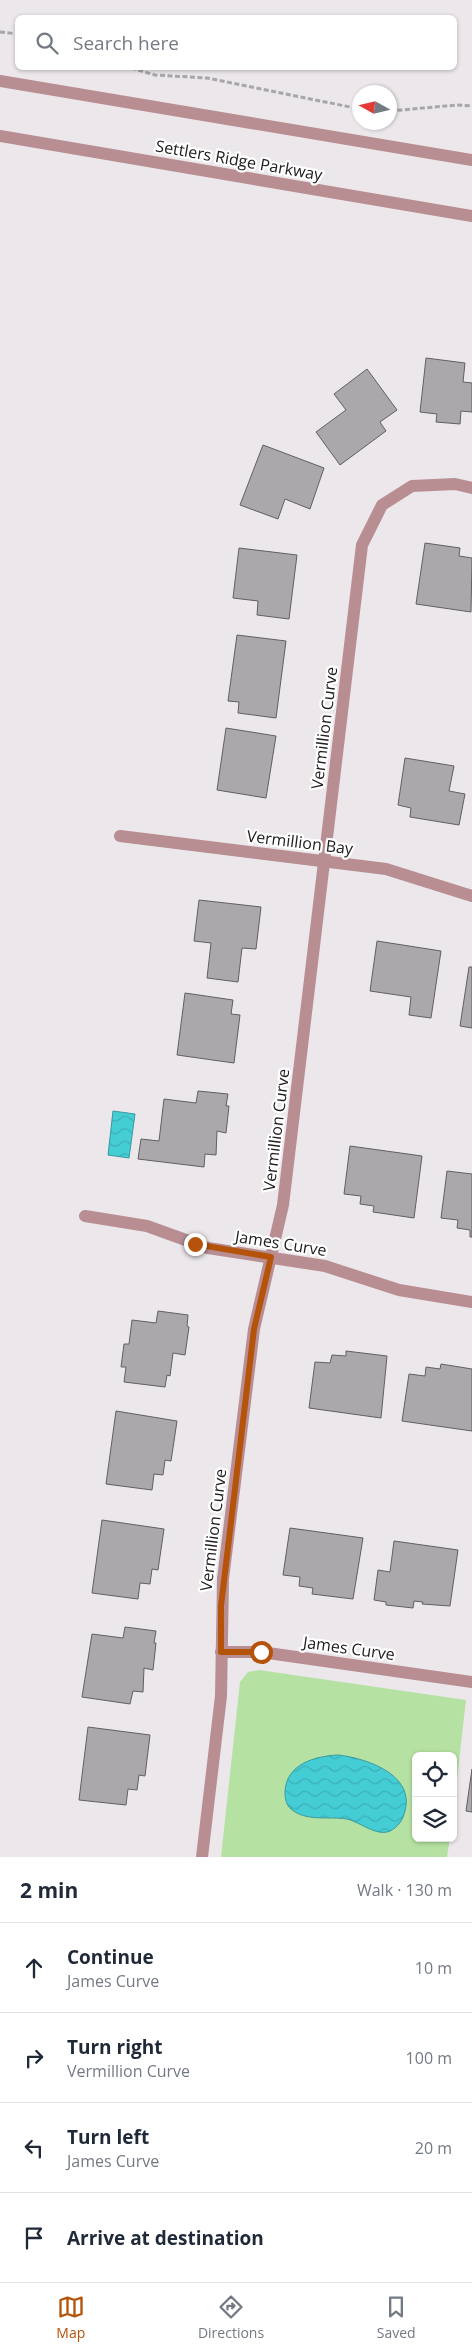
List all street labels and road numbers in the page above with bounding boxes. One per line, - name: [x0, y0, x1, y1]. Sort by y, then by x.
- street label: Settlers Ridge Parkway: [154, 135, 325, 186]
- street label: Vermillion Curve: [306, 666, 342, 790]
- street label: Vermillion Bay: [246, 825, 355, 860]
- street label: Vermillion Curve: [258, 1068, 294, 1192]
- street label: James Curve: [232, 1225, 328, 1261]
- street label: Vermillion Curve: [195, 1468, 231, 1592]
- street label: James Curve: [300, 1630, 396, 1665]

